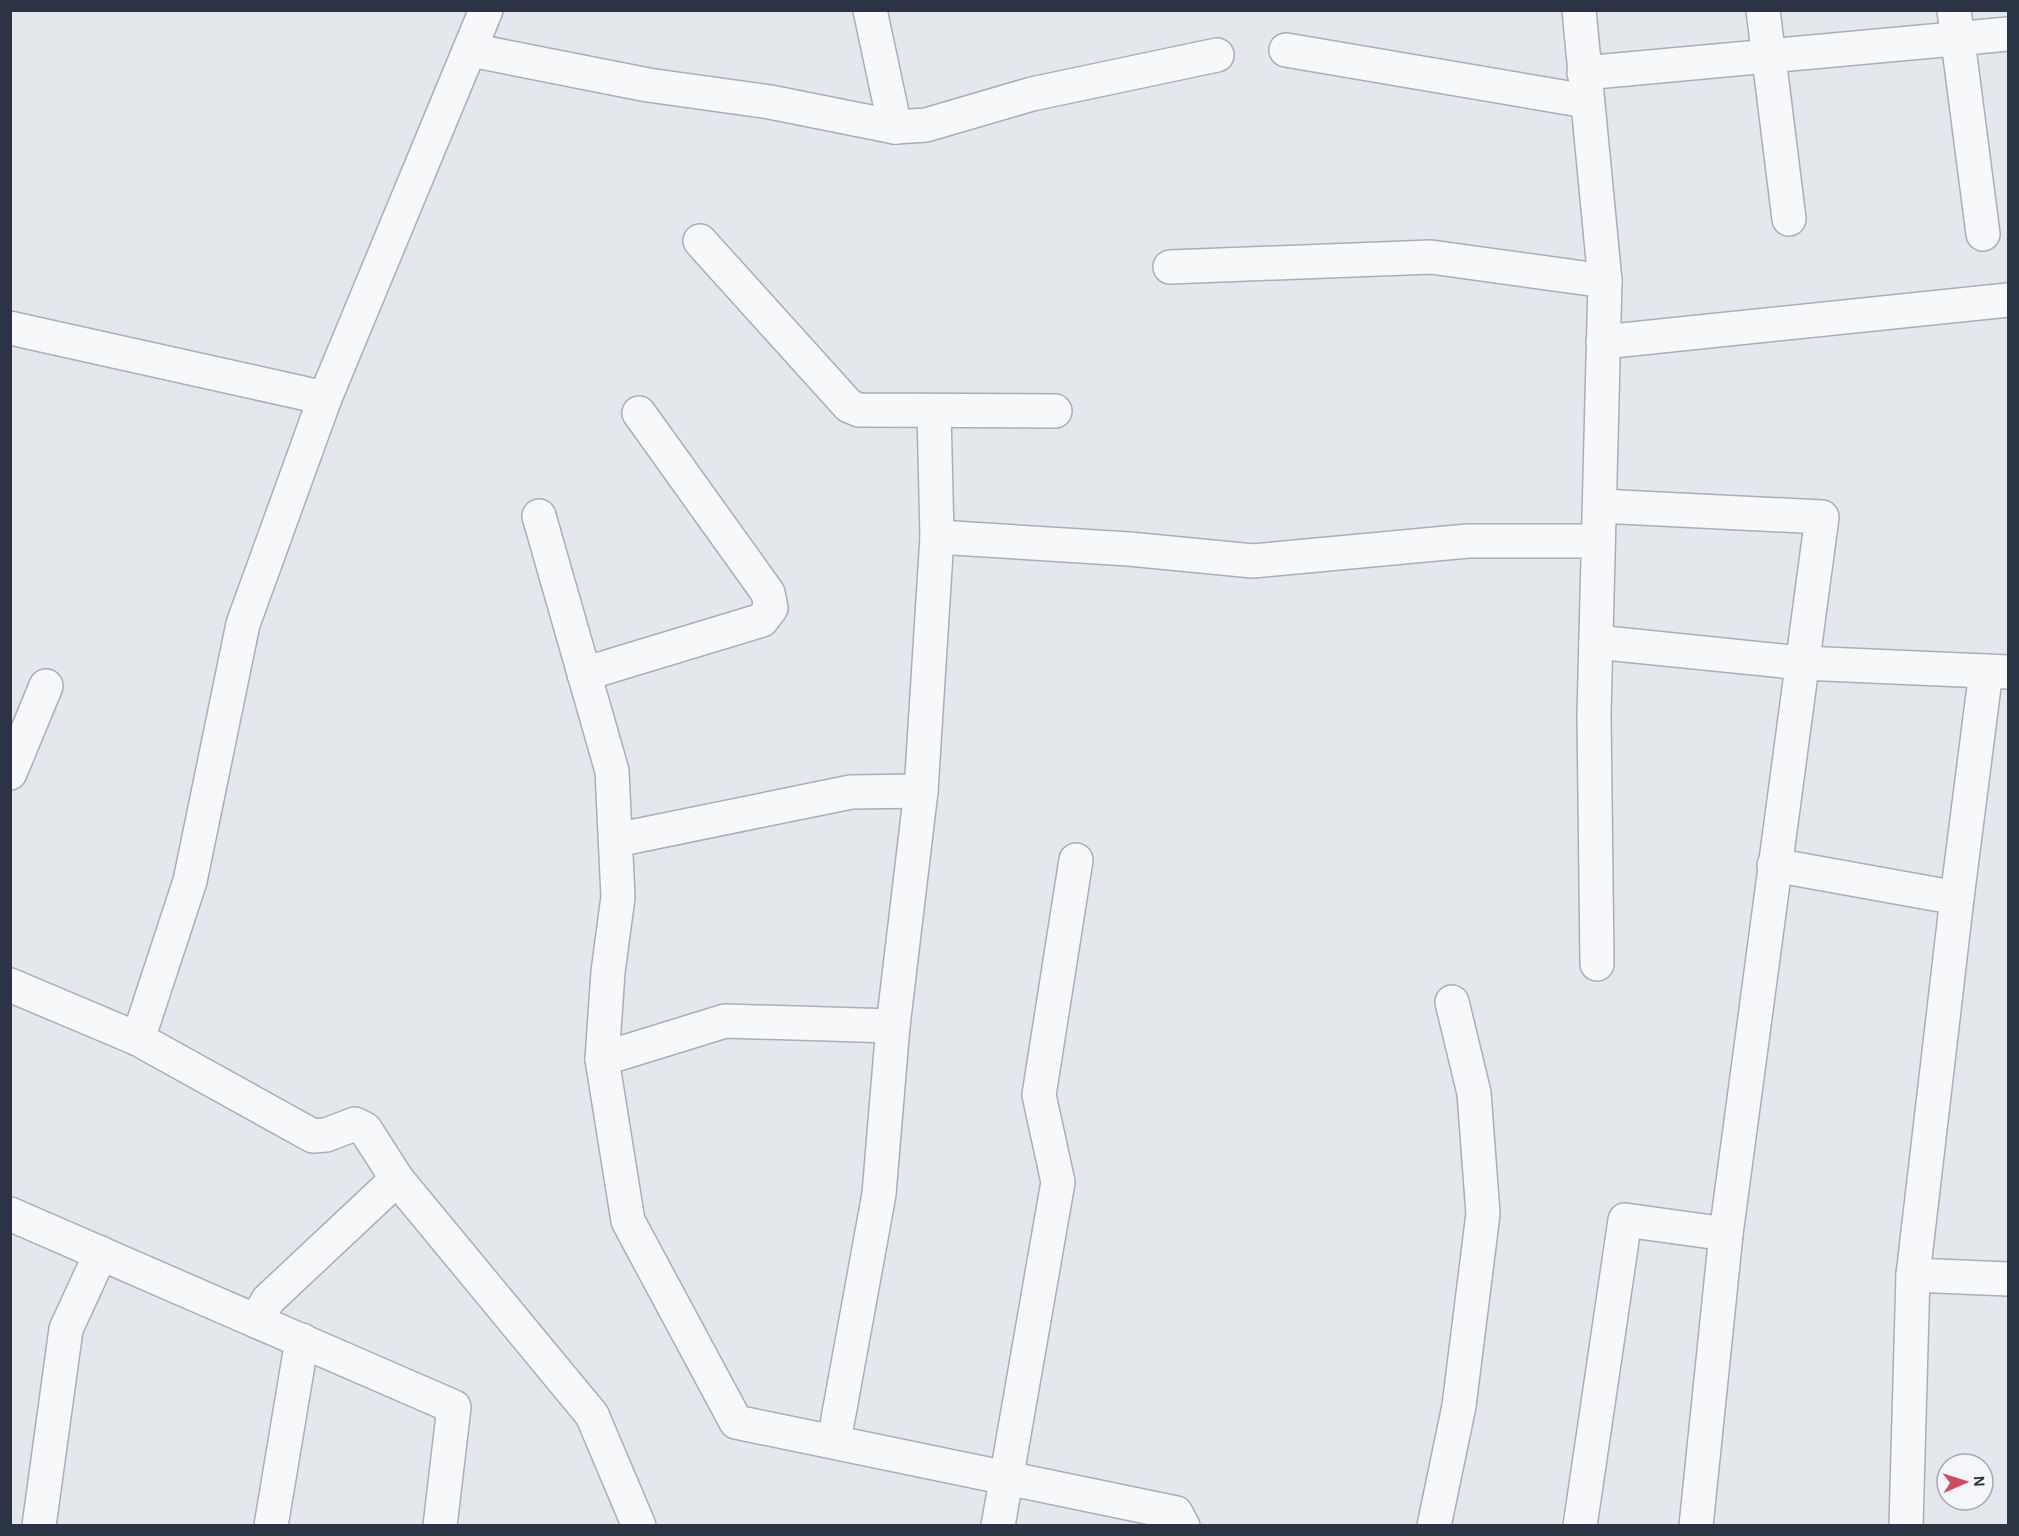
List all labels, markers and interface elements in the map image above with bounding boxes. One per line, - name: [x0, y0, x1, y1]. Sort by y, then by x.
- north arrow: [1935, 1452, 1995, 1512]
- text: N: [1971, 1475, 1987, 1487]

